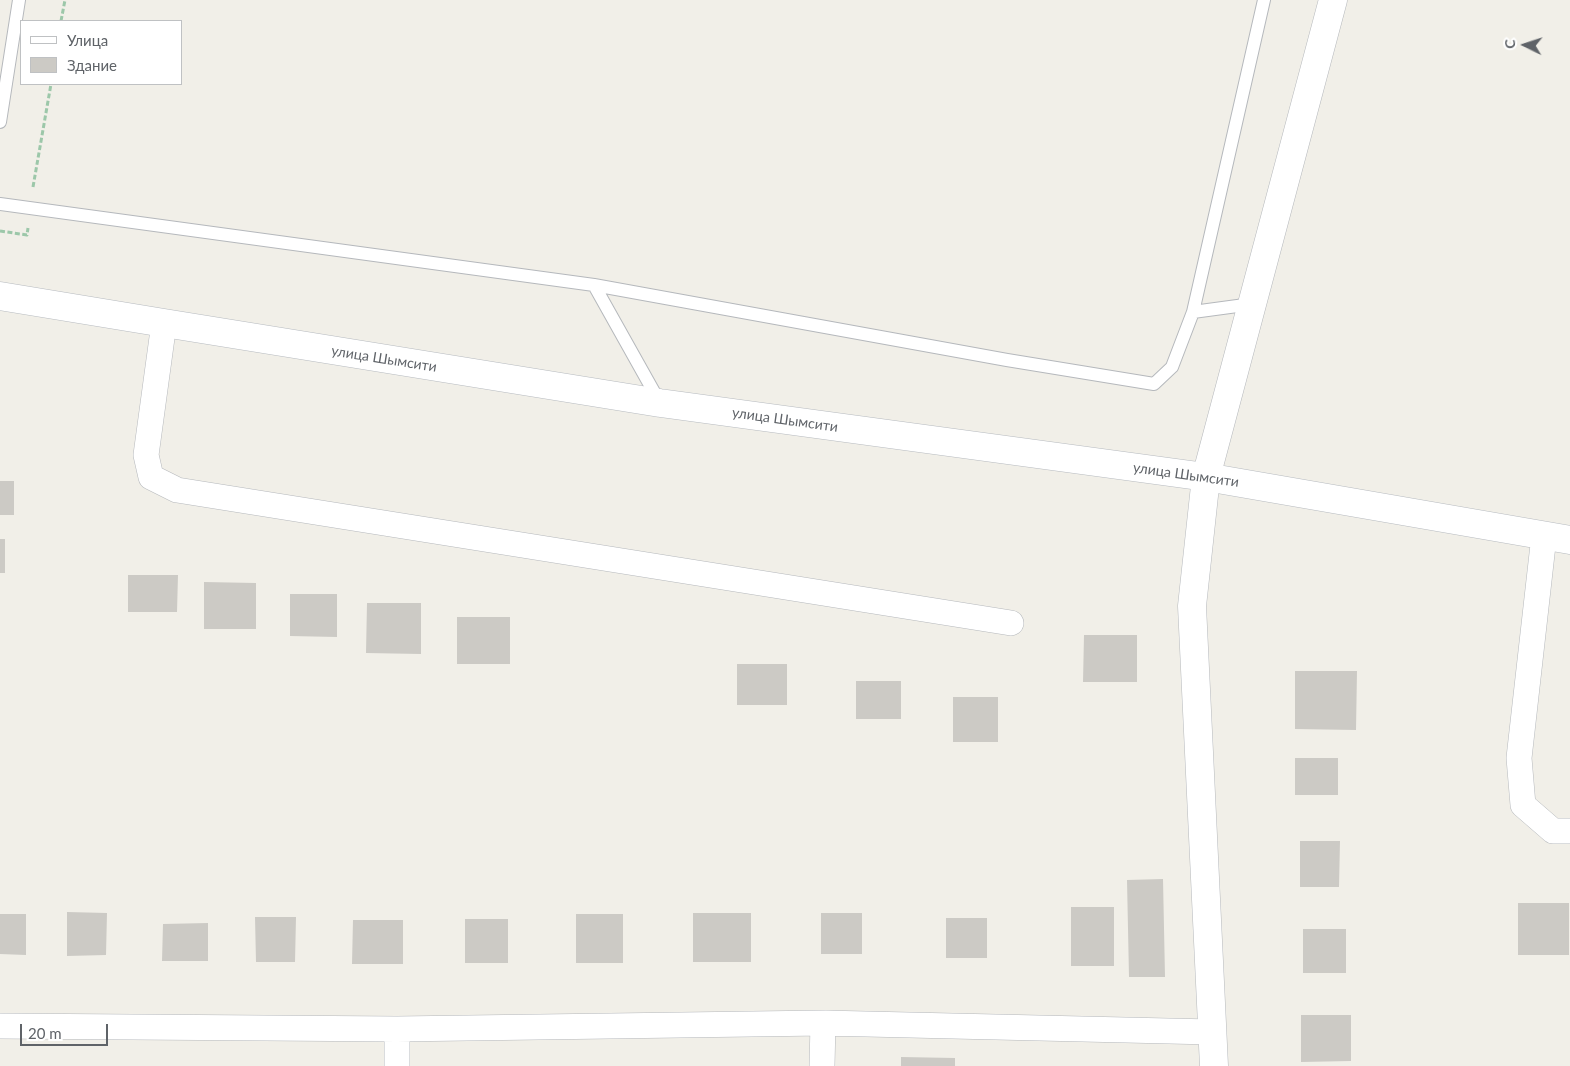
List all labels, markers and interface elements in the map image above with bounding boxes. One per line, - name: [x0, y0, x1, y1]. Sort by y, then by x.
- legend: [20, 20, 182, 85]
- north arrow: [1500, 20, 1550, 70]
- text: Улица: [67, 31, 108, 49]
- text: С: [1501, 39, 1518, 49]
- text: Здание: [67, 56, 117, 74]
- street label: улица Шымсити: [330, 342, 438, 376]
- street label: улица Шымсити: [731, 404, 839, 436]
- street label: улица Шымсити: [1132, 459, 1240, 491]
- scale bar: [22, 1014, 110, 1046]
- text: 20 m: [28, 1024, 62, 1042]

